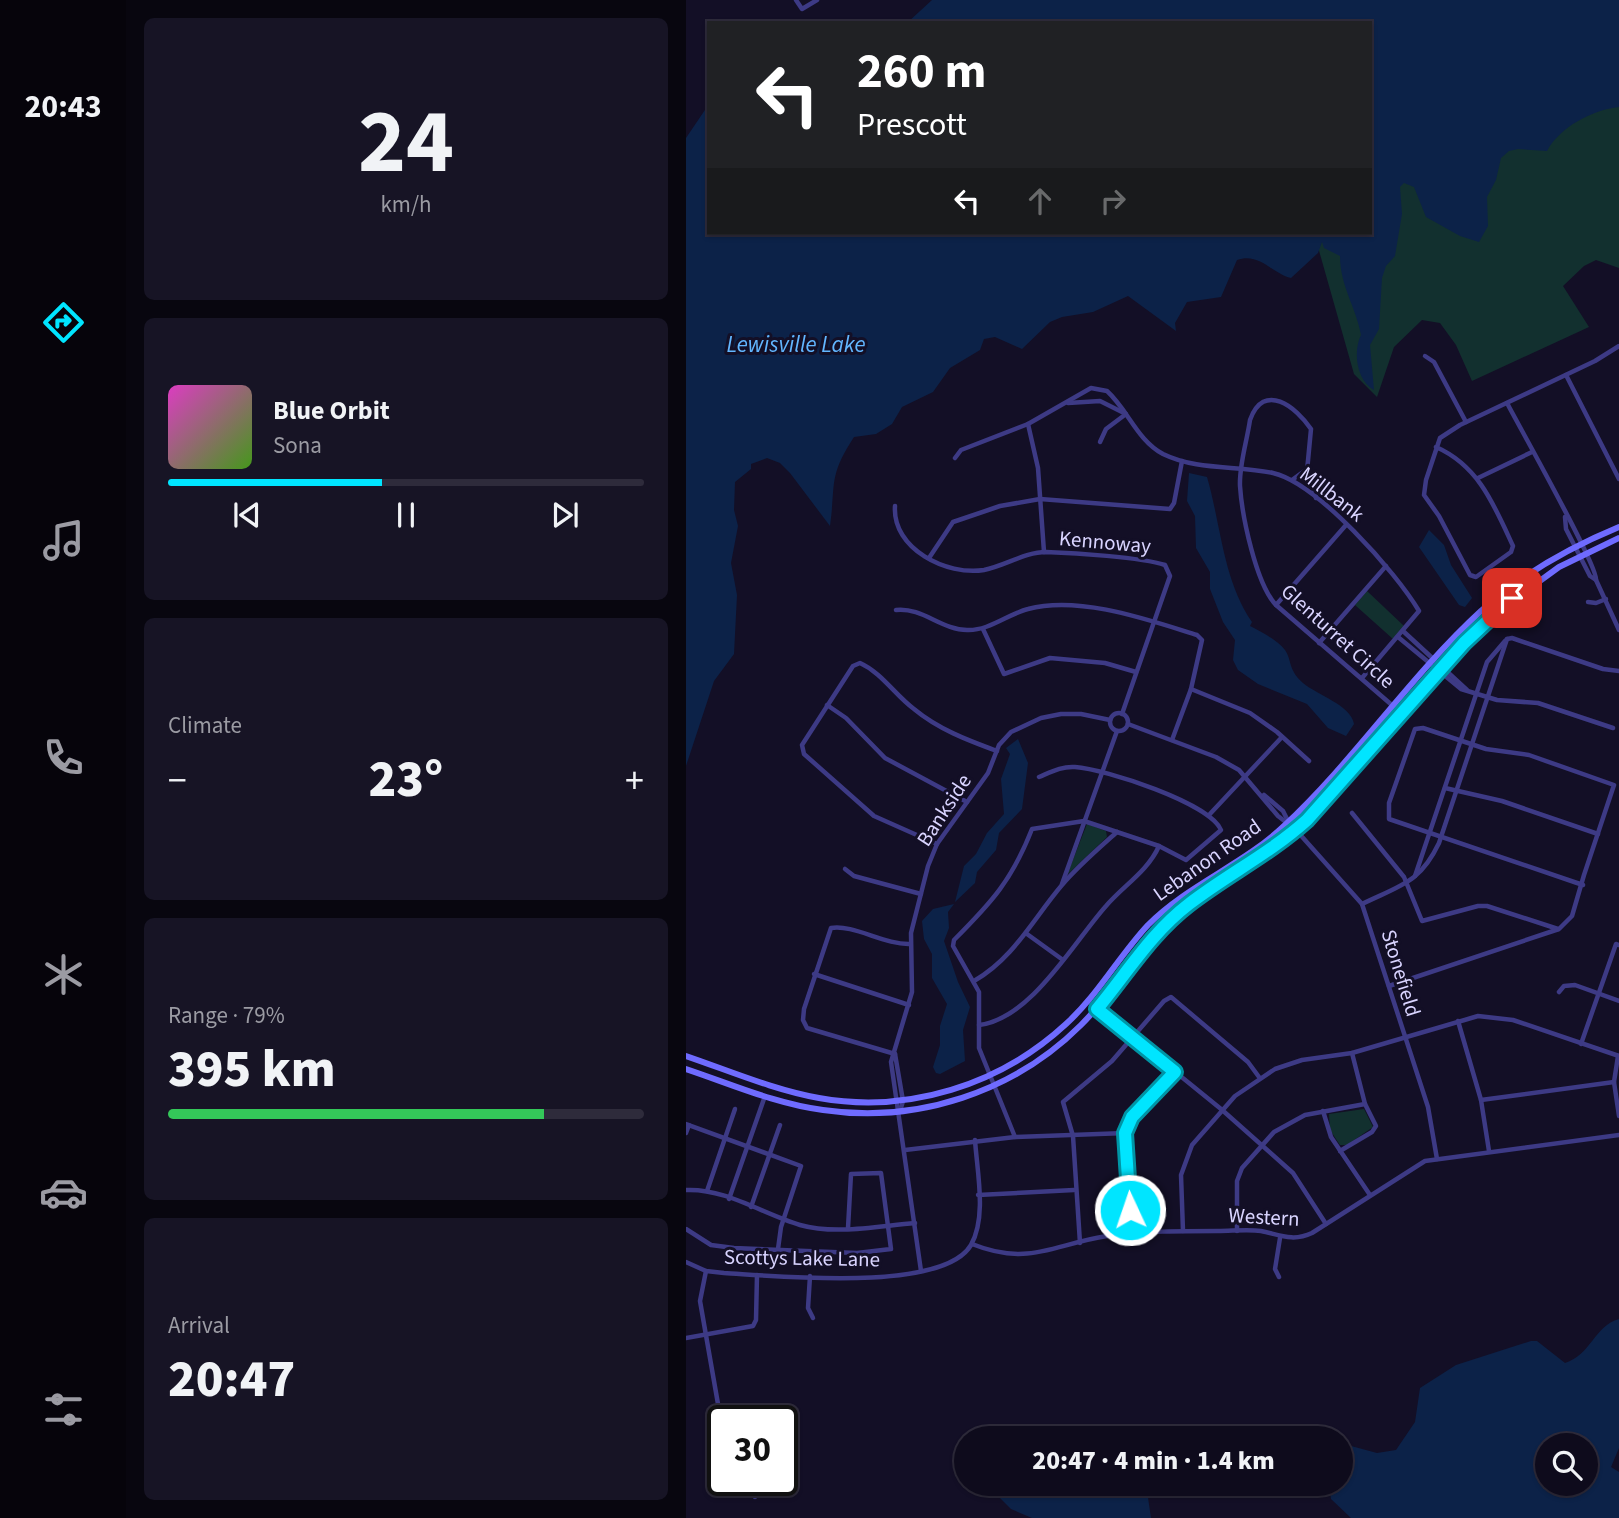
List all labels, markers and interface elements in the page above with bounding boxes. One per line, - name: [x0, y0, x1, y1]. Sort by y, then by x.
- text: 260 m: [857, 37, 986, 107]
- icon: left: [742, 49, 833, 140]
- text: 24: [358, 78, 454, 207]
- text: 20:43: [24, 84, 102, 130]
- text: Prescott: [857, 102, 967, 148]
- icon: left: [948, 182, 986, 220]
- icon: ahead: [1021, 182, 1059, 220]
- icon: right: [1094, 182, 1132, 220]
- text: km/h: [380, 188, 432, 221]
- icon: directions: [39, 298, 88, 347]
- water label: Lewisville Lake: [727, 328, 865, 361]
- text: Blue Orbit: [273, 392, 390, 429]
- text: Sona: [273, 429, 322, 462]
- street label: Millbank: [1293, 459, 1371, 529]
- icon: previous: [228, 496, 266, 534]
- icon: pause: [387, 496, 425, 534]
- icon: next: [546, 496, 584, 534]
- icon: music: [39, 516, 88, 565]
- street label: Kennoway: [1058, 523, 1152, 561]
- pin: [1482, 568, 1542, 628]
- street label: Glenturret Circle: [1274, 577, 1402, 695]
- icon: arrive: [1493, 579, 1531, 617]
- text: Climate: [168, 709, 242, 742]
- icon: phone: [39, 733, 88, 782]
- text: 23°: [369, 743, 443, 817]
- text: −: [168, 754, 187, 808]
- text: +: [625, 754, 644, 808]
- street label: Bankside: [909, 768, 979, 852]
- street label: Lebanon Road: [1147, 812, 1267, 908]
- street label: Stonefield: [1374, 926, 1428, 1020]
- icon: climate: [39, 950, 88, 999]
- text: Range · 79%: [168, 999, 285, 1032]
- text: 395 km: [168, 1033, 336, 1107]
- icon: car: [39, 1168, 88, 1217]
- position arrow: [1093, 1173, 1167, 1247]
- street label: Western: [1228, 1200, 1300, 1234]
- street label: Scottys Lake Lane: [724, 1242, 880, 1274]
- text: Arrival: [168, 1309, 230, 1342]
- text: 20:47: [168, 1343, 295, 1417]
- icon: filters: [39, 1385, 88, 1434]
- speed limit sign: 30: [707, 1405, 798, 1496]
- map controls: [1535, 1433, 1598, 1496]
- button: search: [1535, 1433, 1598, 1496]
- text: 20:47 · 4 min · 1.4 km: [1032, 1442, 1275, 1479]

